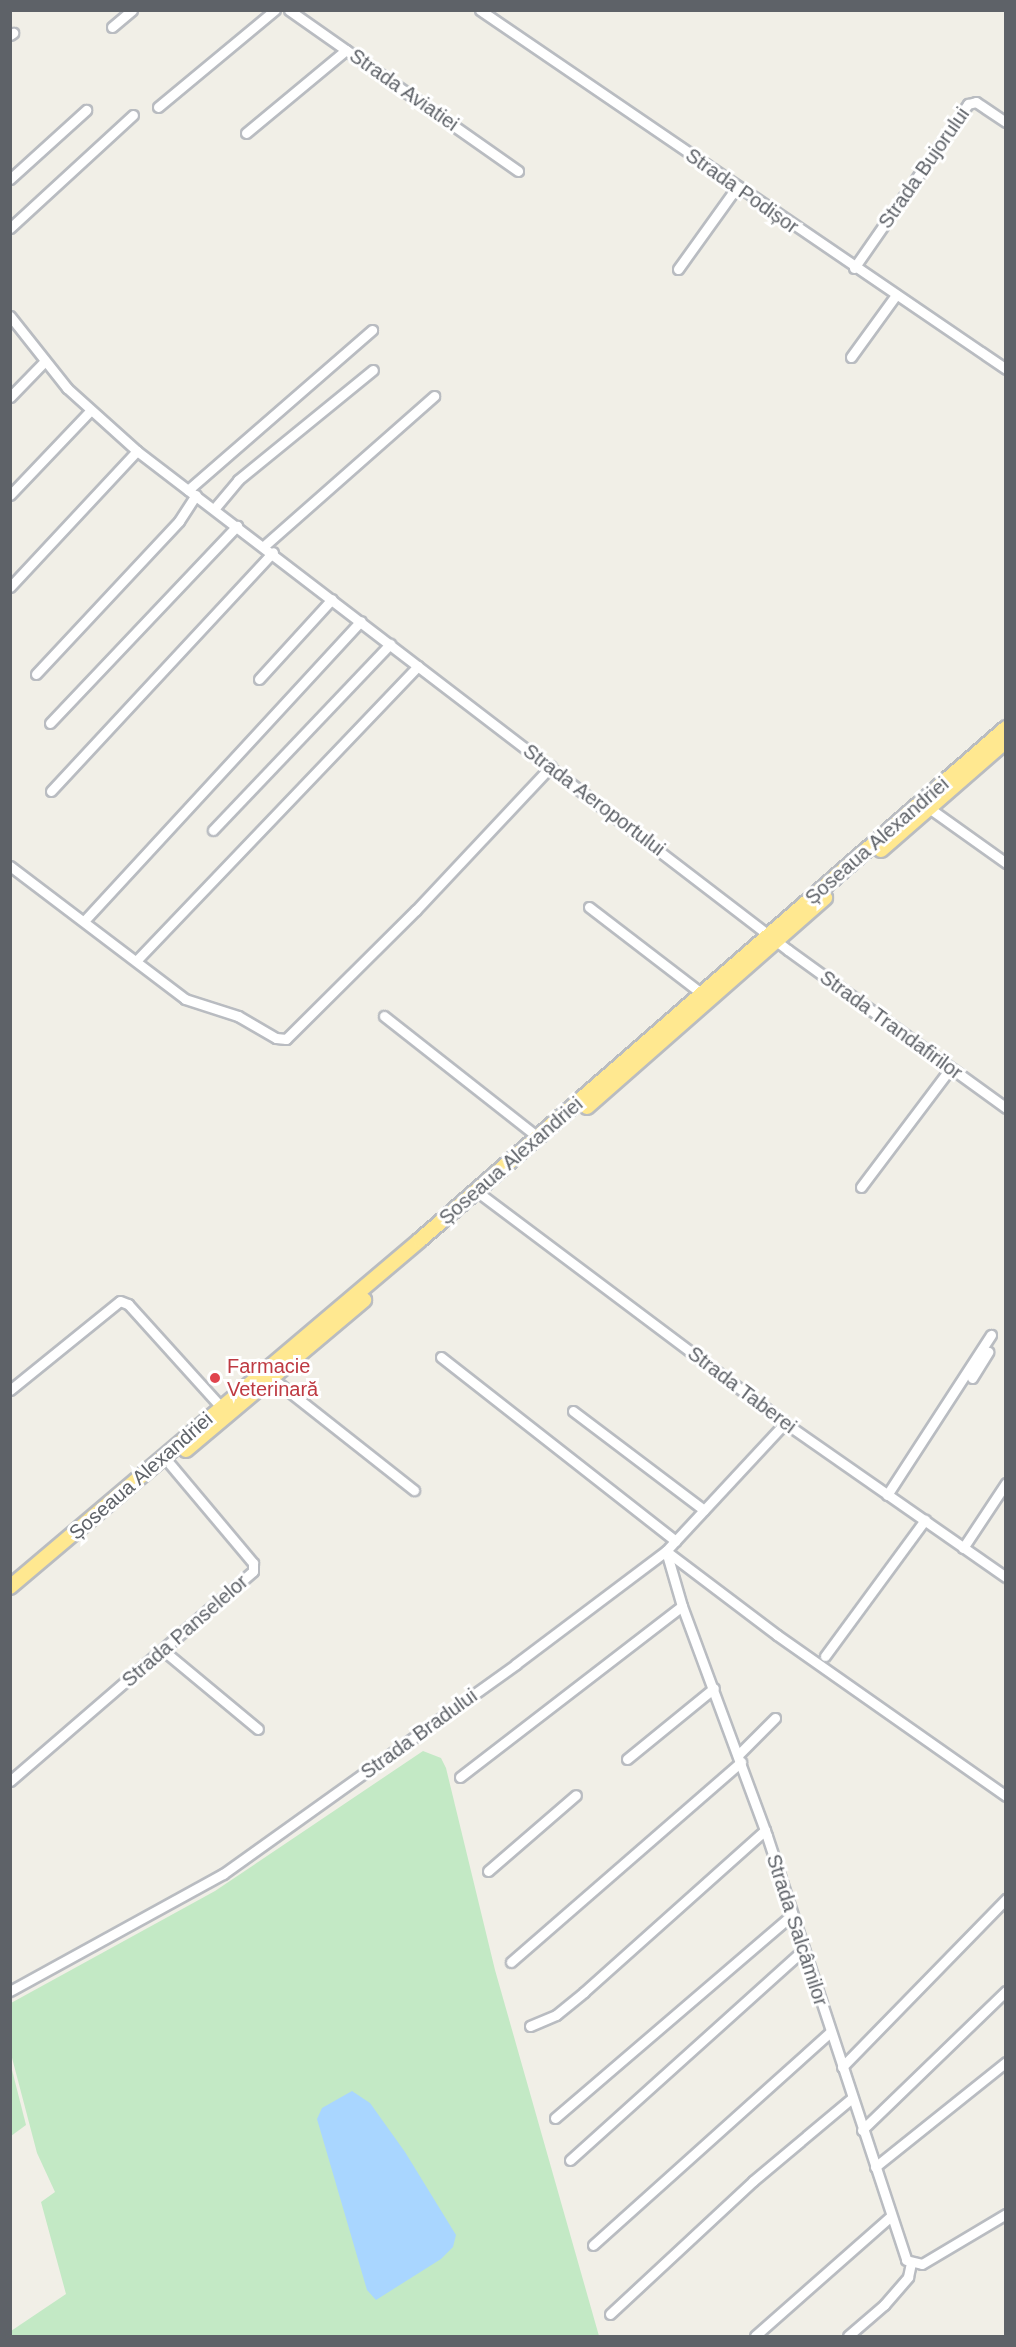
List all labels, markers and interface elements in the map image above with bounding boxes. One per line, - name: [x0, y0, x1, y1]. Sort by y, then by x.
- street label: Strada Aviatiei: [344, 43, 464, 137]
- street label: Strada Bujorului: [873, 103, 975, 233]
- street label: Strada Podișor: [681, 143, 803, 239]
- street label: Strada Aeroportului: [518, 739, 670, 861]
- street label: Șoseaua Alexandriei: [800, 772, 954, 910]
- street label: Strada Trandafirilor: [815, 965, 967, 1085]
- street label: Șoseaua Alexandriei: [434, 1092, 588, 1230]
- street label: Strada Taberei: [683, 1341, 801, 1439]
- place label: Farmacie Veterinară: [227, 1354, 318, 1401]
- marker: Farmacie Veterinară: [208, 1371, 222, 1385]
- street label: Șoseaua Alexandriei: [64, 1407, 218, 1545]
- street label: Strada Panselelor: [117, 1570, 253, 1692]
- street label: Strada Bradului: [356, 1684, 482, 1784]
- street label: Strada Salcâmilor: [761, 1851, 833, 2009]

